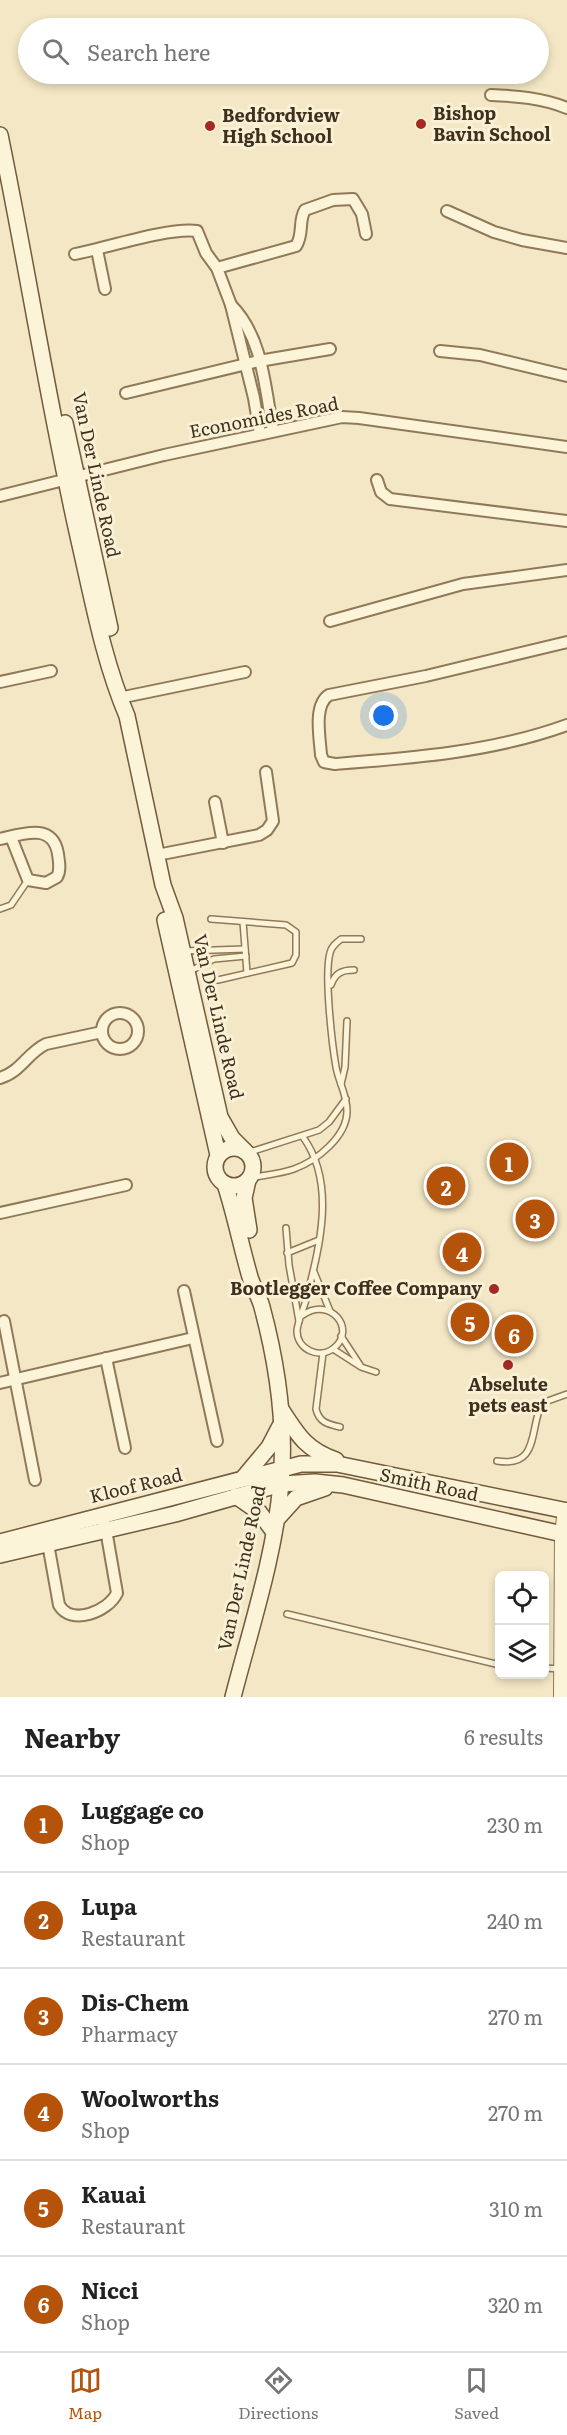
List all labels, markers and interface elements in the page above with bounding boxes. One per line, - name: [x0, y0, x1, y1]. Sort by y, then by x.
- search box: [18, 18, 549, 84]
- icon: search: [39, 35, 72, 68]
- text: Search here: [87, 35, 210, 68]
- place label: Bishop Bavin School: [433, 99, 551, 147]
- place label: Bedfordview High School: [222, 101, 340, 149]
- marker: Bishop Bavin School: [414, 117, 428, 131]
- marker: Bedfordview High School: [203, 119, 217, 133]
- street label: Van Der Linde Road: [67, 389, 128, 560]
- street label: Economides Road: [187, 389, 341, 444]
- your location: [369, 701, 398, 730]
- street label: Van Der Linde Road: [187, 931, 252, 1102]
- pin: 1: [490, 1140, 528, 1184]
- pin: 2: [426, 1164, 466, 1208]
- pin: 3: [516, 1196, 554, 1242]
- pin: 4: [442, 1230, 482, 1274]
- place label: Bootlegger Coffee Company: [230, 1274, 482, 1301]
- marker: Bootlegger Coffee Company: [487, 1282, 501, 1296]
- pin: 5: [450, 1300, 490, 1344]
- pin: 6: [494, 1312, 534, 1356]
- marker: Abselute pets east: [501, 1358, 515, 1372]
- place label: Abselute pets east: [468, 1370, 548, 1418]
- street label: Kloof Road: [86, 1460, 185, 1509]
- street label: Smith Road: [378, 1460, 481, 1507]
- street label: Van Der Linde Road: [210, 1482, 271, 1653]
- map controls: [495, 1571, 549, 1679]
- button: locate: [495, 1571, 549, 1625]
- button: layers: [495, 1625, 549, 1679]
- text: Nearby: [24, 1717, 120, 1756]
- text: 6 results: [464, 1721, 543, 1751]
- text: Luggage co: [81, 1793, 204, 1826]
- text: 1: [39, 1809, 48, 1839]
- text: 230 m: [487, 1809, 543, 1839]
- text: Shop: [81, 1826, 130, 1856]
- text: Lupa: [81, 1889, 137, 1922]
- text: 2: [38, 1905, 49, 1935]
- text: 240 m: [487, 1905, 543, 1935]
- text: Restaurant: [81, 1922, 185, 1952]
- text: Dis-Chem: [81, 1985, 189, 2018]
- text: 3: [38, 2001, 49, 2031]
- text: 270 m: [488, 2001, 543, 2031]
- text: Pharmacy: [81, 2018, 178, 2048]
- text: Woolworths: [81, 2081, 219, 2114]
- text: 4: [37, 2097, 50, 2127]
- text: 270 m: [488, 2097, 543, 2127]
- text: Shop: [81, 2114, 130, 2144]
- text: Kauai: [81, 2177, 146, 2210]
- text: 5: [38, 2193, 49, 2223]
- text: 310 m: [489, 2193, 543, 2223]
- text: Restaurant: [81, 2210, 185, 2240]
- text: Nicci: [81, 2273, 139, 2306]
- text: 6: [38, 2289, 49, 2319]
- text: 320 m: [488, 2289, 543, 2319]
- text: Shop: [81, 2306, 130, 2336]
- tab: Map: [68, 2364, 102, 2424]
- tab: Directions: [238, 2364, 318, 2424]
- tab: Saved: [454, 2364, 499, 2424]

